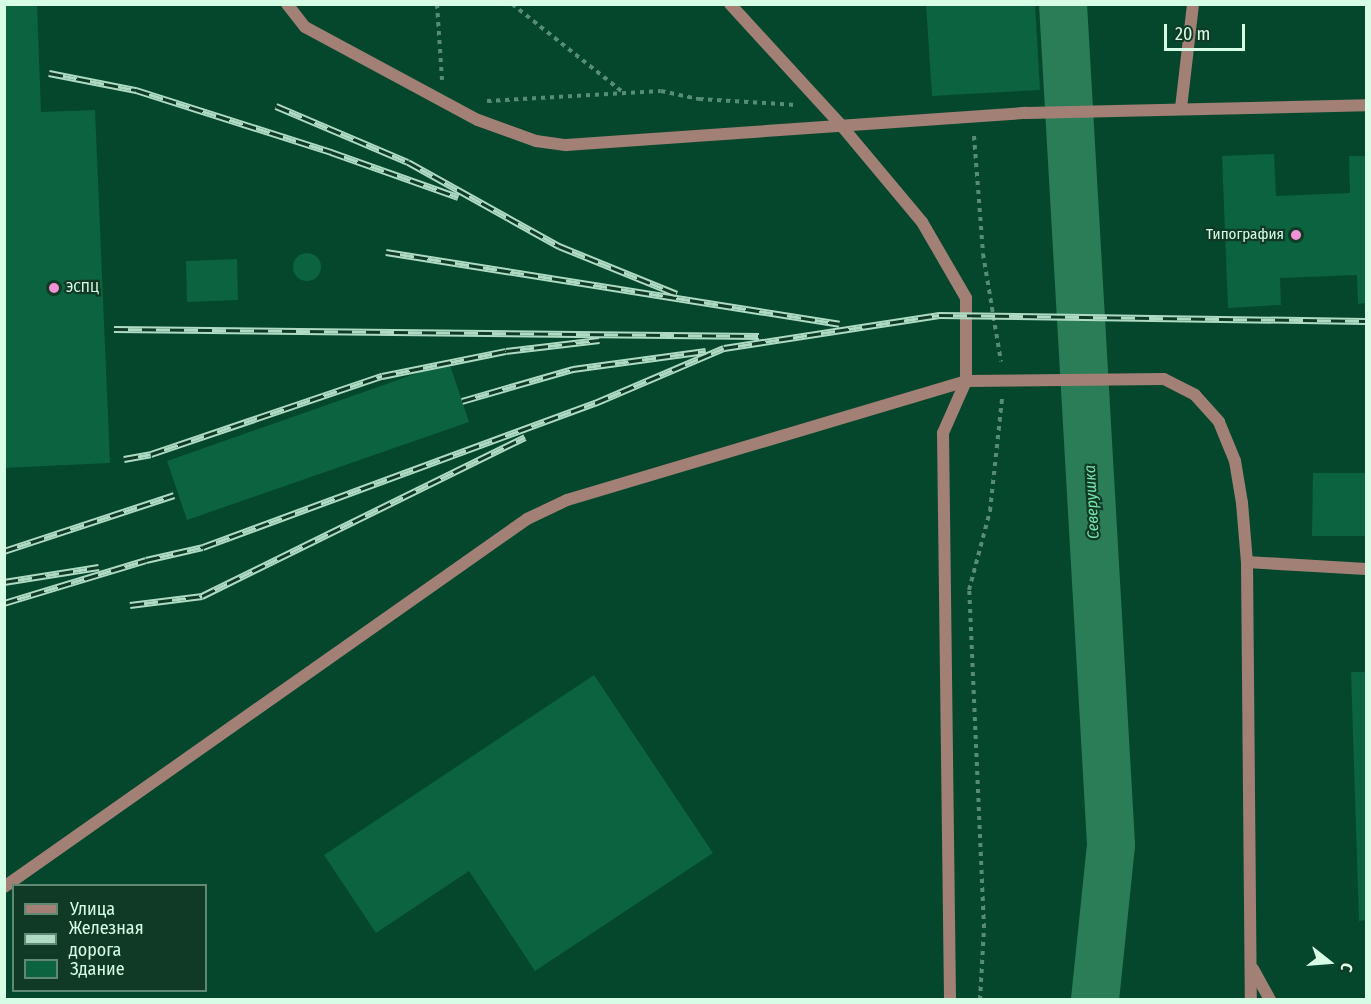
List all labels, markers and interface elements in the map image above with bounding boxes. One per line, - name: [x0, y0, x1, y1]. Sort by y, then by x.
- scale bar: [1167, 12, 1248, 50]
- text: 20 m: [1175, 23, 1210, 45]
- place label: Типография: [1206, 226, 1284, 244]
- marker: Типография: [1289, 228, 1303, 242]
- place label: ЭСПЦ: [66, 279, 99, 297]
- marker: ЭСПЦ: [47, 281, 61, 295]
- water label: Северушка: [1080, 464, 1104, 540]
- legend: [12, 884, 207, 992]
- text: Улица: [70, 898, 115, 920]
- text: Железная дорога: [69, 917, 144, 961]
- north arrow: [1299, 932, 1359, 992]
- text: Здание: [70, 958, 125, 980]
- text: С: [1336, 961, 1357, 974]

